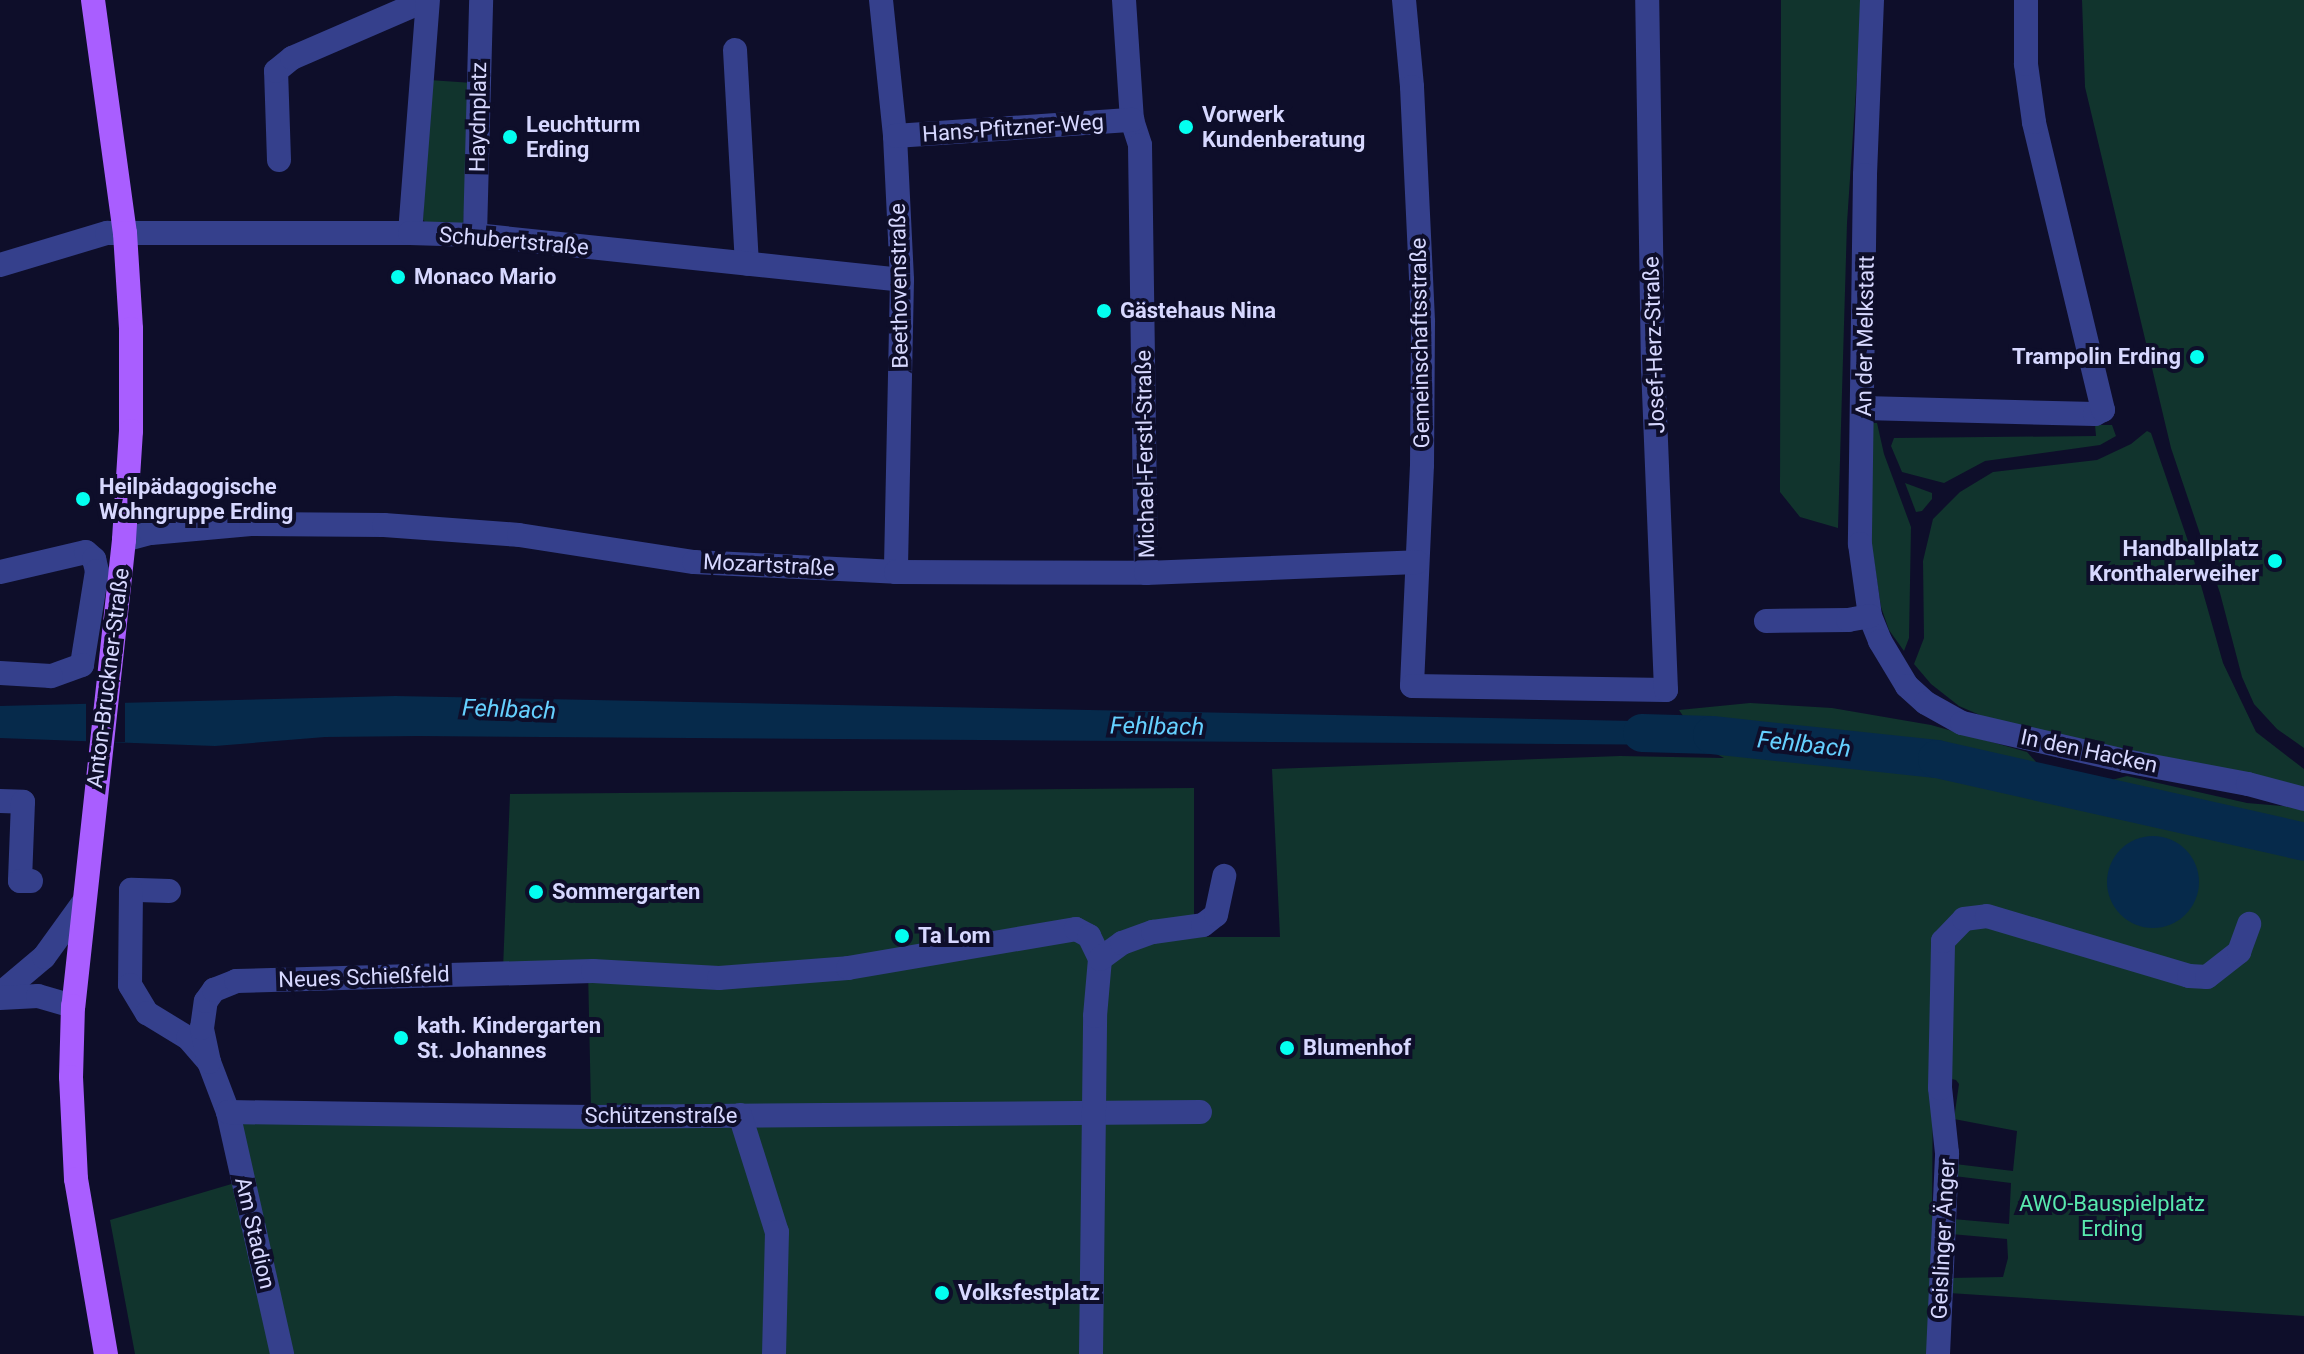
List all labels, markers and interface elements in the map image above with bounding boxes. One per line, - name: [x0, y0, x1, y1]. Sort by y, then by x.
- street label: Haydnplatz: [464, 62, 492, 172]
- place label: Vorwerk Kundenberatung: [1202, 101, 1365, 152]
- street label: Hans-Pfitzner-Weg: [921, 108, 1105, 148]
- place label: Leuchtturm Erding: [526, 111, 640, 162]
- marker: Vorwerk Kundenberatung: [1177, 118, 1195, 136]
- marker: Leuchtturm Erding: [501, 128, 519, 146]
- street label: Beethovenstraße: [884, 203, 914, 369]
- street label: Schubertstraße: [438, 221, 590, 261]
- street label: Gemeinschaftsstraße: [1405, 238, 1435, 448]
- street label: An der Melkstatt: [1850, 255, 1880, 417]
- street label: Josef-Herz-Straße: [1638, 256, 1670, 434]
- place label: Monaco Mario: [414, 264, 556, 290]
- marker: Monaco Mario: [389, 268, 407, 286]
- place label: Gästehaus Nina: [1120, 298, 1276, 324]
- marker: Gästehaus Nina: [1095, 302, 1113, 320]
- place label: Trampolin Erding: [2012, 344, 2181, 370]
- marker: Trampolin Erding: [2188, 348, 2206, 366]
- street label: Michael-Ferstl-Straße: [1130, 350, 1160, 558]
- place label: Heilpädagogische Wohngruppe Erding: [99, 473, 293, 524]
- marker: Heilpädagogische Wohngruppe Erding: [74, 490, 92, 508]
- place label: Handballplatz Kronthalerweiher: [2089, 535, 2259, 586]
- street label: Mozartstraße: [702, 548, 836, 582]
- marker: Handballplatz Kronthalerweiher: [2266, 552, 2284, 570]
- street label: Anton-Bruckner-Straße: [81, 566, 135, 790]
- water label: Fehlbach: [461, 694, 557, 726]
- water label: Fehlbach: [1110, 712, 1204, 742]
- street label: In den Hacken: [2018, 724, 2160, 778]
- water label: Fehlbach: [1756, 726, 1852, 764]
- place label: Sommergarten: [552, 879, 700, 905]
- marker: Sommergarten: [527, 883, 545, 901]
- place label: Ta Lom: [918, 923, 991, 949]
- marker: Ta Lom: [893, 927, 911, 945]
- street label: Neues Schießfeld: [278, 961, 450, 993]
- place label: kath. Kindergarten St. Johannes: [417, 1012, 601, 1064]
- marker: kath. Kindergarten St. Johannes: [392, 1029, 410, 1047]
- place label: Blumenhof: [1303, 1035, 1411, 1061]
- marker: Blumenhof: [1278, 1039, 1296, 1057]
- street label: Schützenstraße: [585, 1103, 737, 1129]
- street label: Geislinger Änger: [1926, 1158, 1960, 1320]
- street label: Am Stadion: [229, 1175, 281, 1291]
- park label: AWO-Bauspielplatz Erding: [2019, 1190, 2205, 1242]
- place label: Volksfestplatz: [958, 1280, 1100, 1306]
- marker: Volksfestplatz: [933, 1284, 951, 1302]

